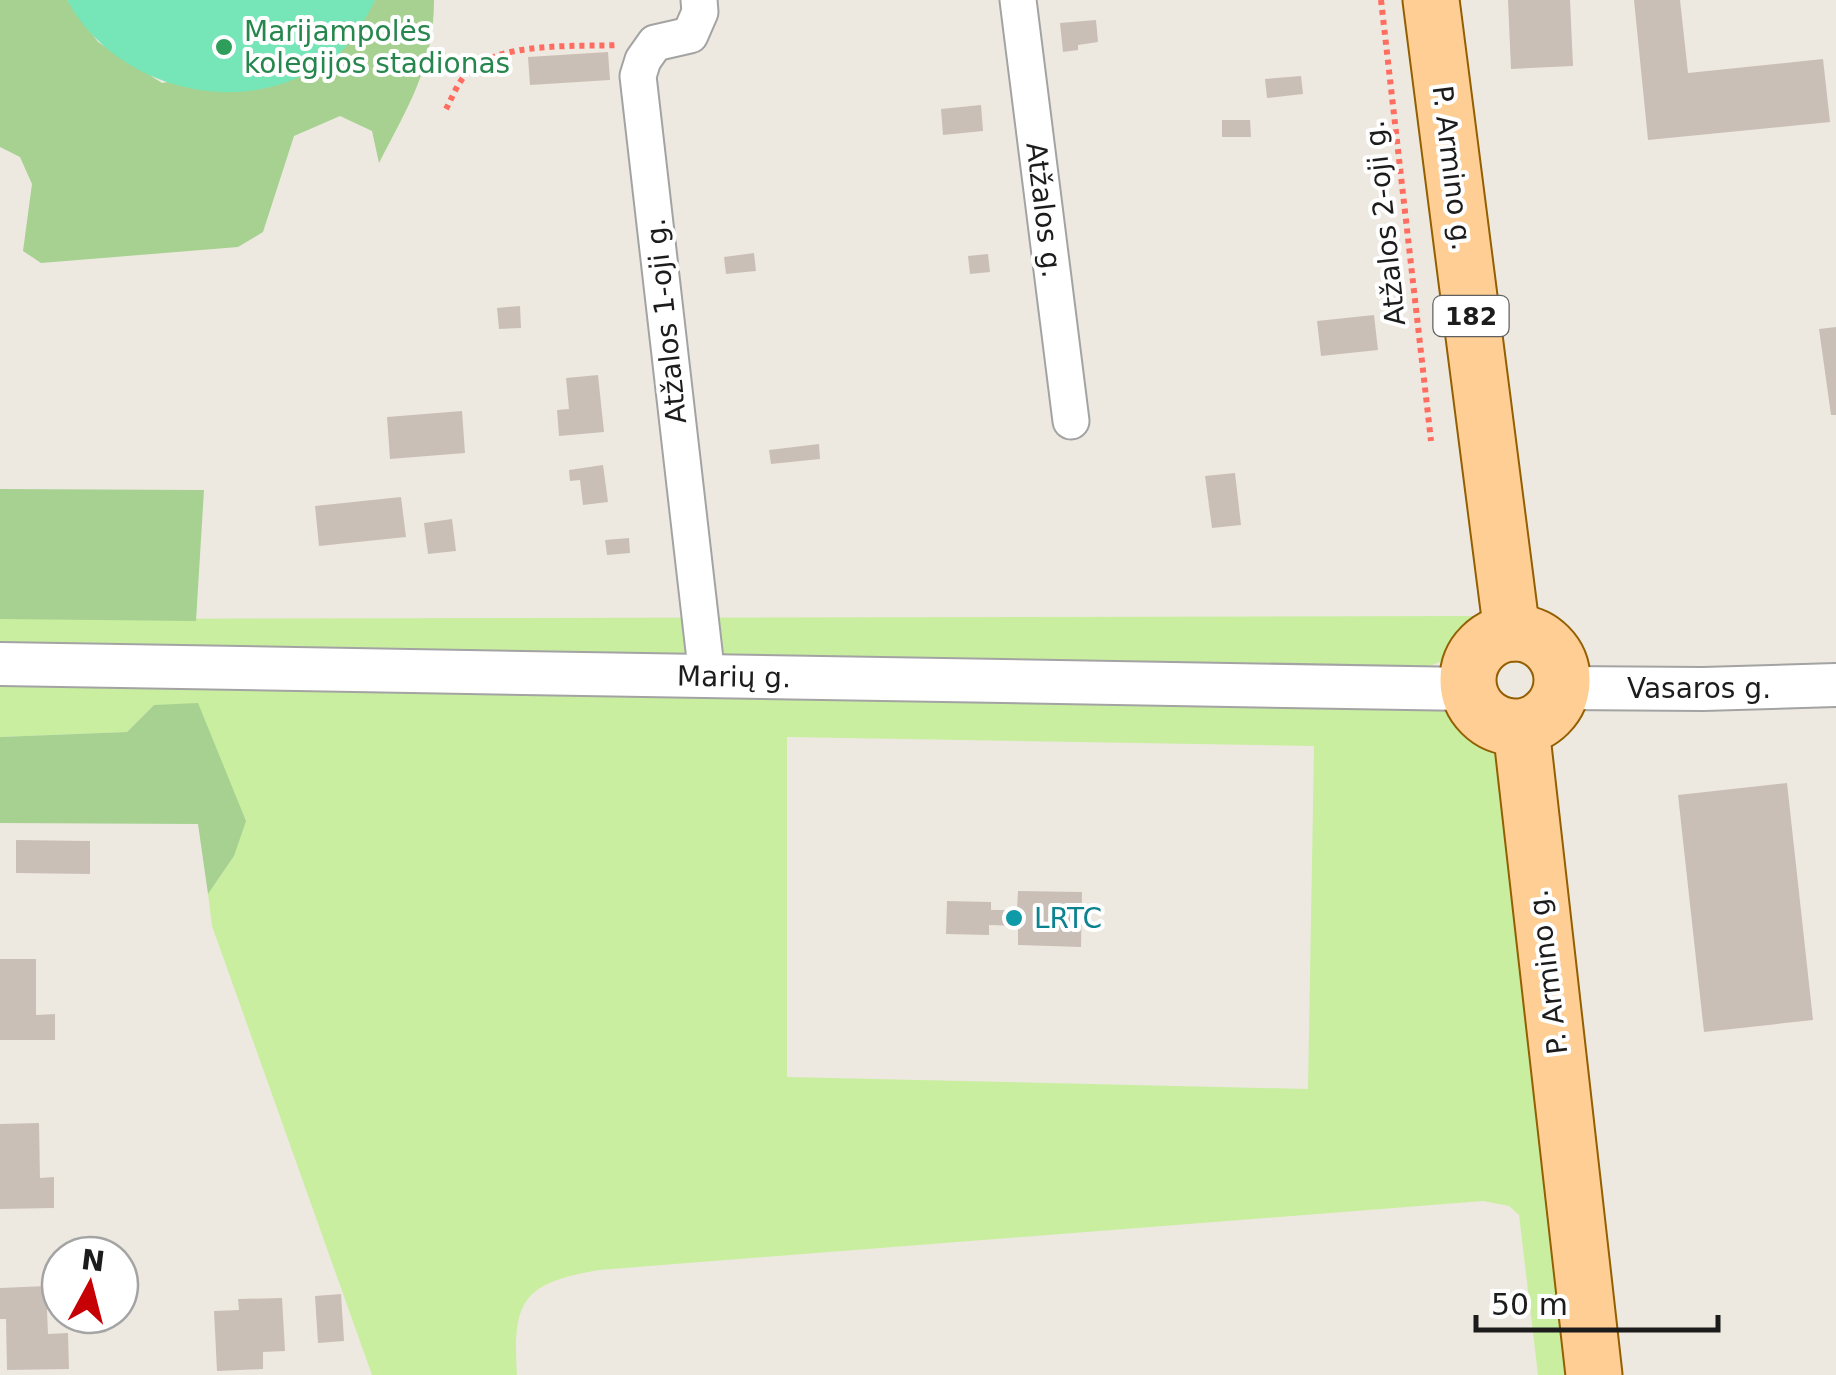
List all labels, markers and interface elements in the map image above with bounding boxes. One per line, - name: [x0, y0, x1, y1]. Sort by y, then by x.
- place label: Marijampolės kolegijos stadionas: [244, 15, 510, 80]
- marker: Marijampolės kolegijos stadionas: [213, 36, 235, 58]
- street label: P. Armino g.: [1426, 84, 1478, 252]
- street label: Atžalos 2-oji g.: [1358, 119, 1412, 327]
- street label: Atžalos g.: [1019, 140, 1069, 280]
- street label: Atžalos 1-oji g.: [639, 217, 693, 425]
- road number: 182: [1434, 296, 1508, 336]
- street label: Marių g.: [677, 660, 791, 694]
- street label: Vasaros g.: [1627, 672, 1771, 705]
- street label: P. Armino g.: [1522, 888, 1574, 1056]
- place label: LRTC: [1034, 902, 1102, 935]
- marker: LRTC: [1003, 907, 1025, 929]
- north arrow: [40, 1235, 140, 1335]
- text: N: [79, 1243, 107, 1278]
- scale bar: [1476, 1270, 1718, 1332]
- text: 50 m: [1491, 1287, 1568, 1322]

